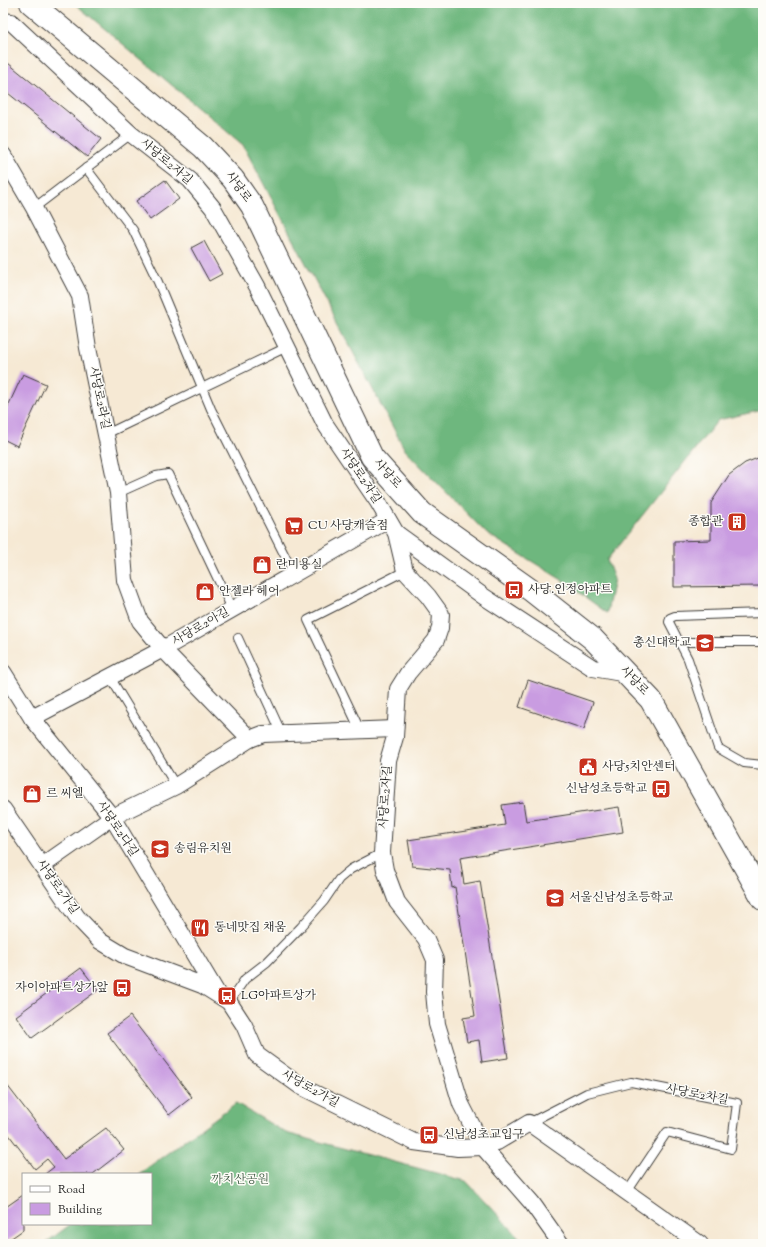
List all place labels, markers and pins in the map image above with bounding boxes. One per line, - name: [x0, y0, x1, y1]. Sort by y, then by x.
- building icon: 종합관: [726, 511, 748, 533]
- place label: 종합관: [688, 513, 723, 531]
- supermarket icon: CU 사당캐슬점: [283, 515, 305, 537]
- place label: CU 사당캐슬점: [308, 517, 388, 535]
- shop icon: 란미용실: [251, 554, 273, 576]
- place label: 란미용실: [276, 556, 322, 574]
- bus stop icon: 사당.인정아파트: [503, 579, 525, 601]
- shop icon: 안젤라 헤어: [194, 581, 216, 603]
- place label: 사당.인정아파트: [528, 581, 613, 599]
- place label: 안젤라 헤어: [219, 583, 280, 601]
- school or university icon: 총신대학교: [694, 632, 716, 654]
- place label: 총신대학교: [633, 634, 691, 652]
- public building icon: 사당5치안센터: [577, 756, 599, 778]
- place label: 사당5치안센터: [602, 758, 676, 776]
- bus stop icon: 신남성초등학교: [650, 778, 672, 800]
- place label: 신남성초등학교: [566, 780, 647, 798]
- shop icon: 르 씨엘: [21, 783, 43, 805]
- place label: 르 씨엘: [46, 785, 83, 803]
- school or university icon: 송림유치원: [149, 838, 171, 860]
- place label: 송림유치원: [174, 840, 232, 858]
- school or university icon: 서울신남성초등학교: [544, 887, 566, 909]
- place label: 서울신남성초등학교: [569, 889, 674, 907]
- restaurant icon: 동네맛집 채움: [189, 917, 211, 939]
- place label: 동네맛집 채움: [214, 919, 287, 937]
- bus stop icon: 자이아파트상가앞: [111, 977, 133, 999]
- place label: 자이아파트상가앞: [15, 979, 108, 997]
- bus stop icon: LG아파트상가: [216, 985, 238, 1007]
- place label: LG아파트상가: [241, 987, 316, 1005]
- bus stop icon: 신남성초교입구: [418, 1124, 440, 1146]
- place label: 신남성초교입구: [443, 1126, 525, 1144]

